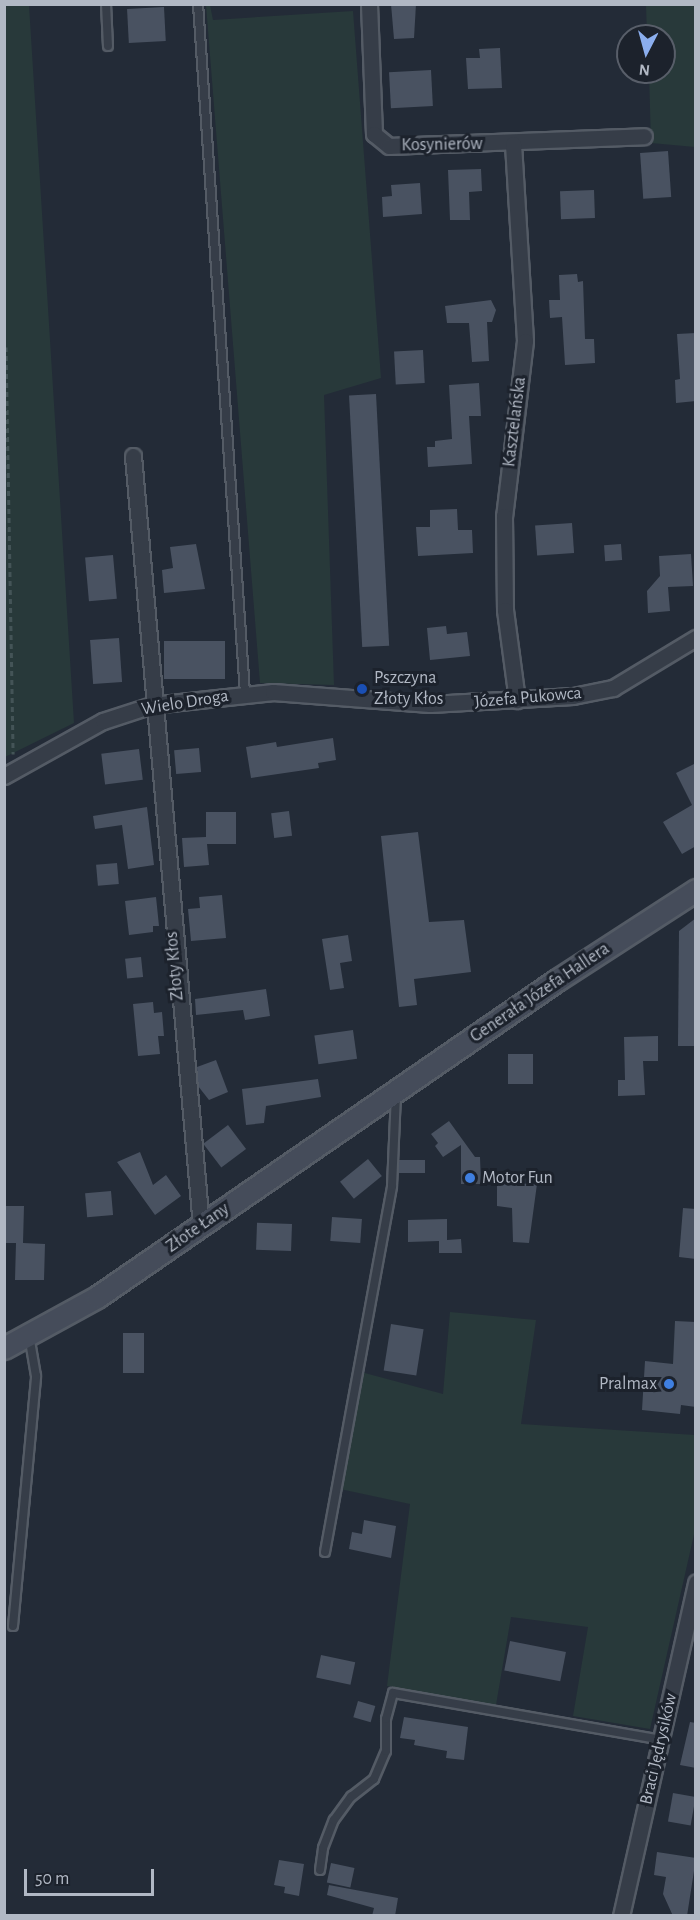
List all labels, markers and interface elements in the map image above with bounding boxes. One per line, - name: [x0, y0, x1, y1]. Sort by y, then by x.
- north arrow: [616, 24, 676, 84]
- text: N: [638, 61, 651, 78]
- street label: Kosynierów: [401, 133, 483, 157]
- street label: Kasztelańska: [499, 376, 531, 468]
- place label: Pszczyna Złoty Kłos: [374, 668, 443, 710]
- marker: Pszczyna Złoty Kłos: [355, 682, 369, 696]
- street label: Józefa Pukowca: [473, 683, 583, 713]
- street label: Wielo Droga: [140, 685, 230, 721]
- street label: Złoty Kłos: [161, 930, 189, 1002]
- street label: Generała Józefa Hallera: [466, 938, 614, 1048]
- place label: Motor Fun: [482, 1167, 553, 1189]
- marker: Motor Fun: [463, 1171, 477, 1185]
- street label: Złote Łany: [162, 1198, 234, 1258]
- place label: Pralmax: [599, 1373, 657, 1395]
- marker: Pralmax: [662, 1377, 676, 1391]
- street label: Braci Jędrysików: [636, 1691, 682, 1807]
- scale bar: [27, 1857, 158, 1895]
- text: 50 m: [35, 1870, 69, 1888]

